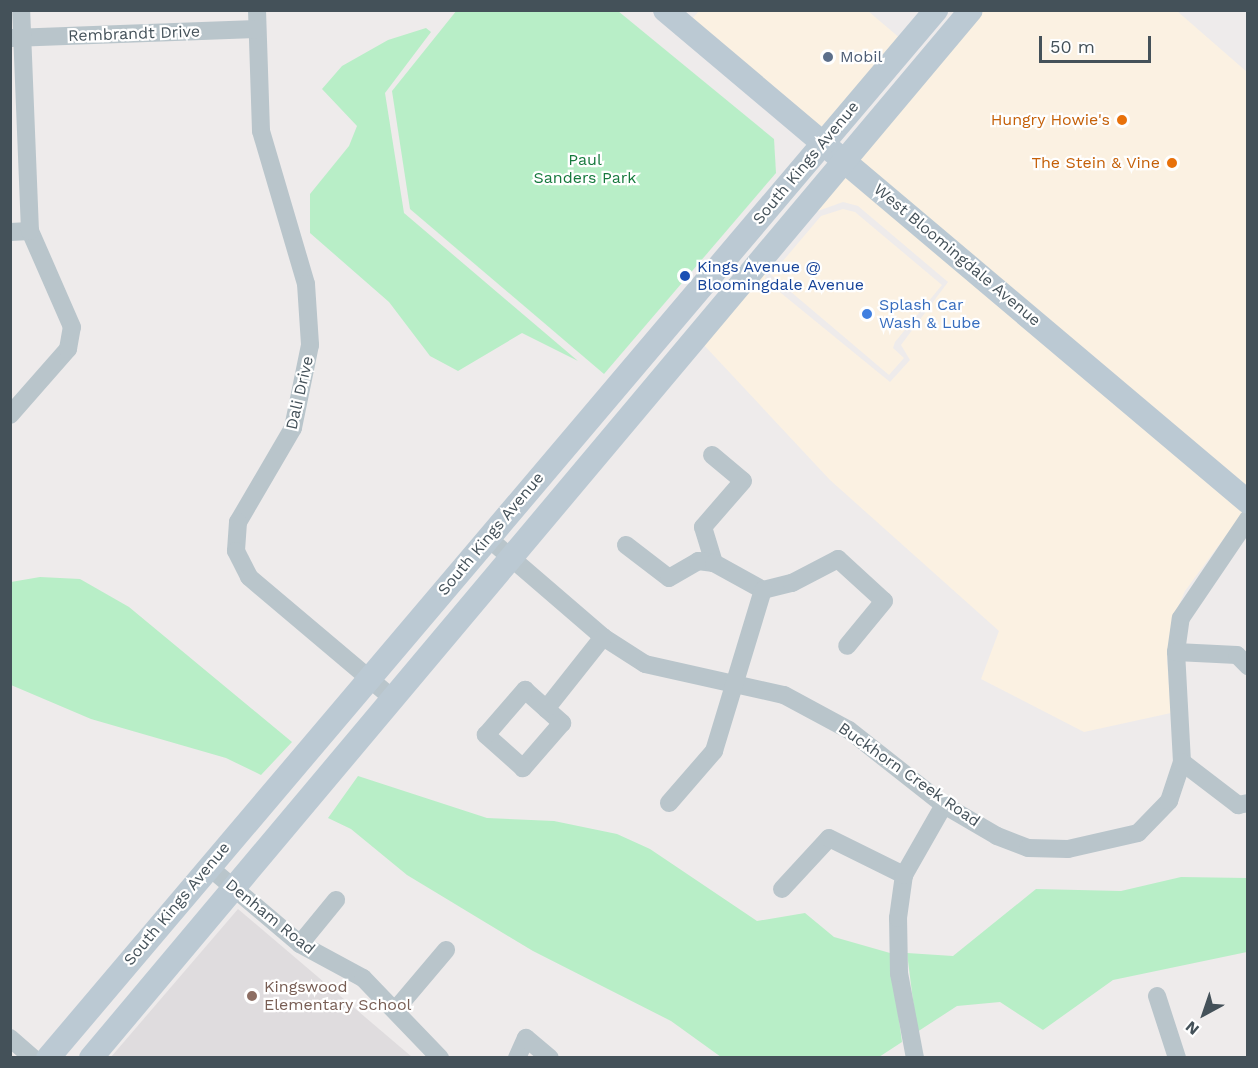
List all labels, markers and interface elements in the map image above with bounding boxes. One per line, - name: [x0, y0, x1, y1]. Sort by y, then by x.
- street label: Rembrandt Drive: [68, 22, 200, 46]
- scale bar: [1042, 24, 1154, 62]
- text: 50 m: [1050, 36, 1095, 57]
- place label: Mobil: [840, 47, 882, 67]
- marker: Mobil: [821, 50, 835, 64]
- street label: South Kings Avenue: [749, 97, 863, 229]
- place label: Hungry Howie's: [990, 110, 1110, 130]
- marker: Hungry Howie's: [1115, 113, 1129, 127]
- park label: Paul Sanders Park: [534, 150, 636, 188]
- place label: The Stein & Vine: [1031, 153, 1160, 173]
- marker: The Stein & Vine: [1165, 156, 1179, 170]
- street label: West Bloomingdale Avenue: [869, 179, 1045, 331]
- place label: Kings Avenue @ Bloomingdale Avenue: [697, 257, 865, 295]
- marker: Kings Avenue @ Bloomingdale Avenue: [678, 269, 692, 283]
- place label: Splash Car Wash & Lube: [879, 295, 981, 333]
- marker: Splash Car Wash & Lube: [860, 307, 874, 321]
- street label: Dali Drive: [282, 354, 318, 432]
- street label: South Kings Avenue: [434, 468, 548, 600]
- street label: Buckhorn Creek Road: [834, 719, 984, 831]
- street label: South Kings Avenue: [120, 838, 234, 970]
- street label: Denham Road: [221, 875, 319, 959]
- place label: Kingswood Elementary School: [264, 977, 412, 1015]
- north arrow: [1174, 984, 1234, 1044]
- marker: Kingswood Elementary School: [245, 989, 259, 1003]
- text: N: [1181, 1017, 1203, 1039]

